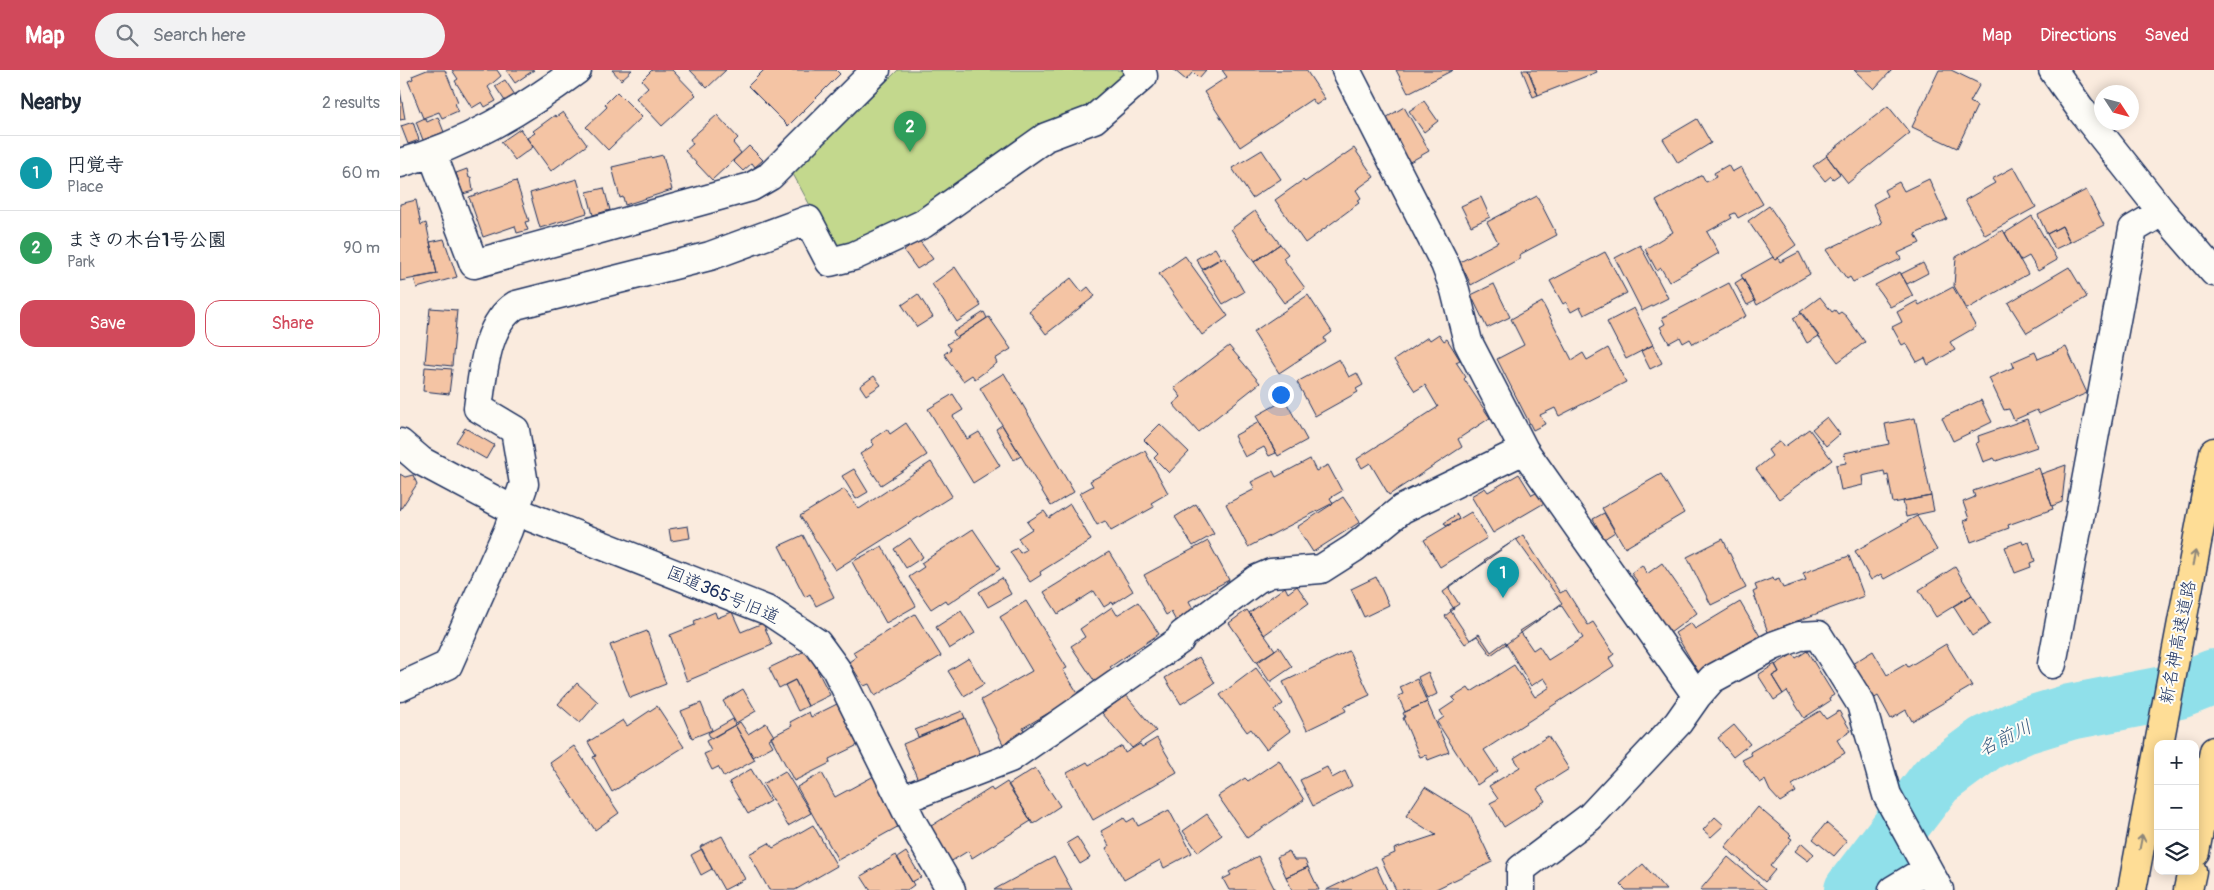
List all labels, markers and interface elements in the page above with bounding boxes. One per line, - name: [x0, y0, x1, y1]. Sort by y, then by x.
- search box: [95, 13, 445, 58]
- text: Map: [25, 21, 65, 50]
- icon: search: [113, 21, 141, 49]
- text: Search here: [153, 23, 246, 47]
- text: Map: [1982, 24, 2012, 47]
- text: Directions: [2040, 24, 2116, 47]
- text: Saved: [2144, 24, 2189, 47]
- north arrow: [2094, 85, 2139, 130]
- text: Nearby: [20, 89, 81, 116]
- text: 2 results: [322, 93, 380, 113]
- pin: 2: [894, 111, 926, 152]
- text: 円覚寺: [67, 153, 124, 177]
- text: 1: [33, 163, 39, 183]
- text: 60 m: [342, 163, 380, 183]
- text: Place: [67, 177, 103, 197]
- text: まきの木台1号公園: [67, 228, 226, 252]
- text: 2: [32, 238, 40, 258]
- text: 90 m: [343, 238, 380, 258]
- text: Park: [67, 252, 95, 272]
- button: Save: [20, 300, 195, 347]
- button: Share: [205, 300, 380, 347]
- your location: [1268, 382, 1294, 408]
- one-way arrow: [2190, 551, 2199, 567]
- pin: 1: [1487, 557, 1519, 598]
- street label: 国道365号旧道: [663, 561, 783, 629]
- street label: 新名神高速道路: [2155, 578, 2201, 706]
- water label: 名前川: [1974, 715, 2036, 761]
- map controls: [2154, 740, 2199, 875]
- button: +: [2154, 740, 2199, 785]
- button: −: [2154, 785, 2199, 830]
- button: layers: [2154, 830, 2199, 875]
- one-way arrow: [2136, 834, 2146, 850]

